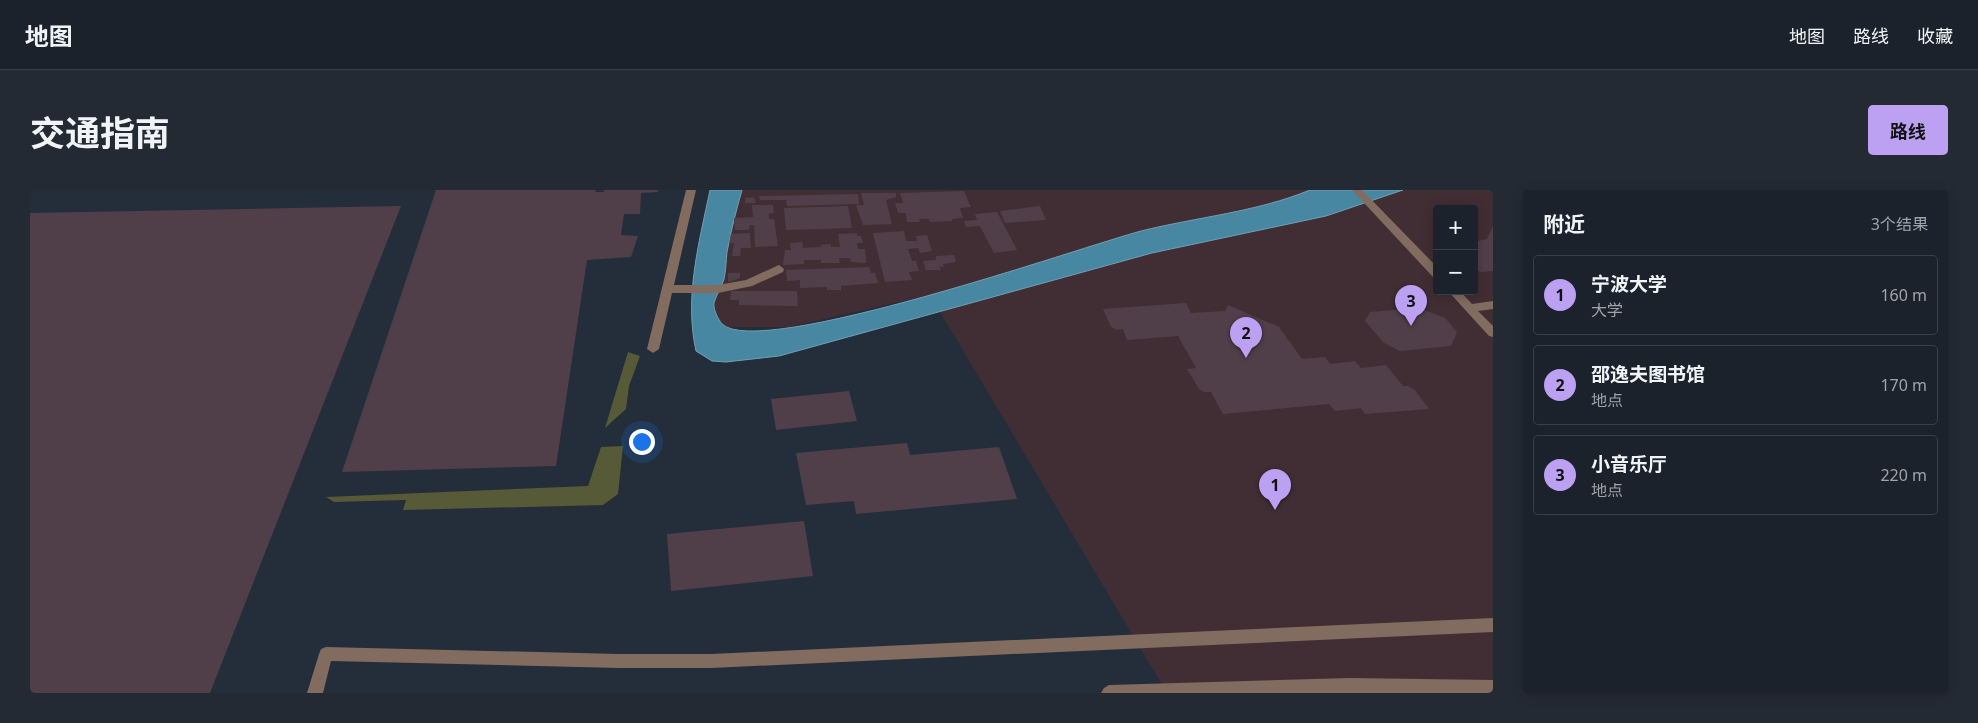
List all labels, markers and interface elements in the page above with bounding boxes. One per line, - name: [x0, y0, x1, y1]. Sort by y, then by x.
- text: 地图: [25, 19, 73, 52]
- text: 地图: [1789, 24, 1825, 48]
- text: 路线: [1853, 24, 1889, 48]
- text: 收藏: [1917, 24, 1953, 48]
- button: 路线: [1868, 105, 1948, 155]
- text: 交通指南: [30, 109, 170, 156]
- map controls: [1433, 205, 1478, 295]
- button: +: [1433, 205, 1478, 250]
- text: 附近: [1543, 210, 1585, 238]
- text: 3个结果: [1871, 213, 1928, 235]
- button: −: [1433, 250, 1478, 295]
- text: 宁波大学: [1591, 271, 1667, 297]
- text: 1: [1555, 284, 1565, 306]
- text: 160 m: [1880, 284, 1927, 306]
- pin: 3: [1395, 285, 1427, 326]
- text: 大学: [1591, 299, 1623, 321]
- pin: 2: [1230, 317, 1262, 358]
- text: 邵逸夫图书馆: [1591, 361, 1705, 387]
- text: 2: [1555, 374, 1565, 396]
- text: 170 m: [1880, 374, 1927, 396]
- text: 地点: [1591, 389, 1623, 411]
- your location: [629, 429, 655, 455]
- text: 小音乐厅: [1591, 451, 1667, 477]
- text: 3: [1555, 464, 1565, 486]
- text: 220 m: [1880, 464, 1927, 486]
- pin: 1: [1259, 469, 1291, 510]
- text: 地点: [1591, 479, 1623, 501]

